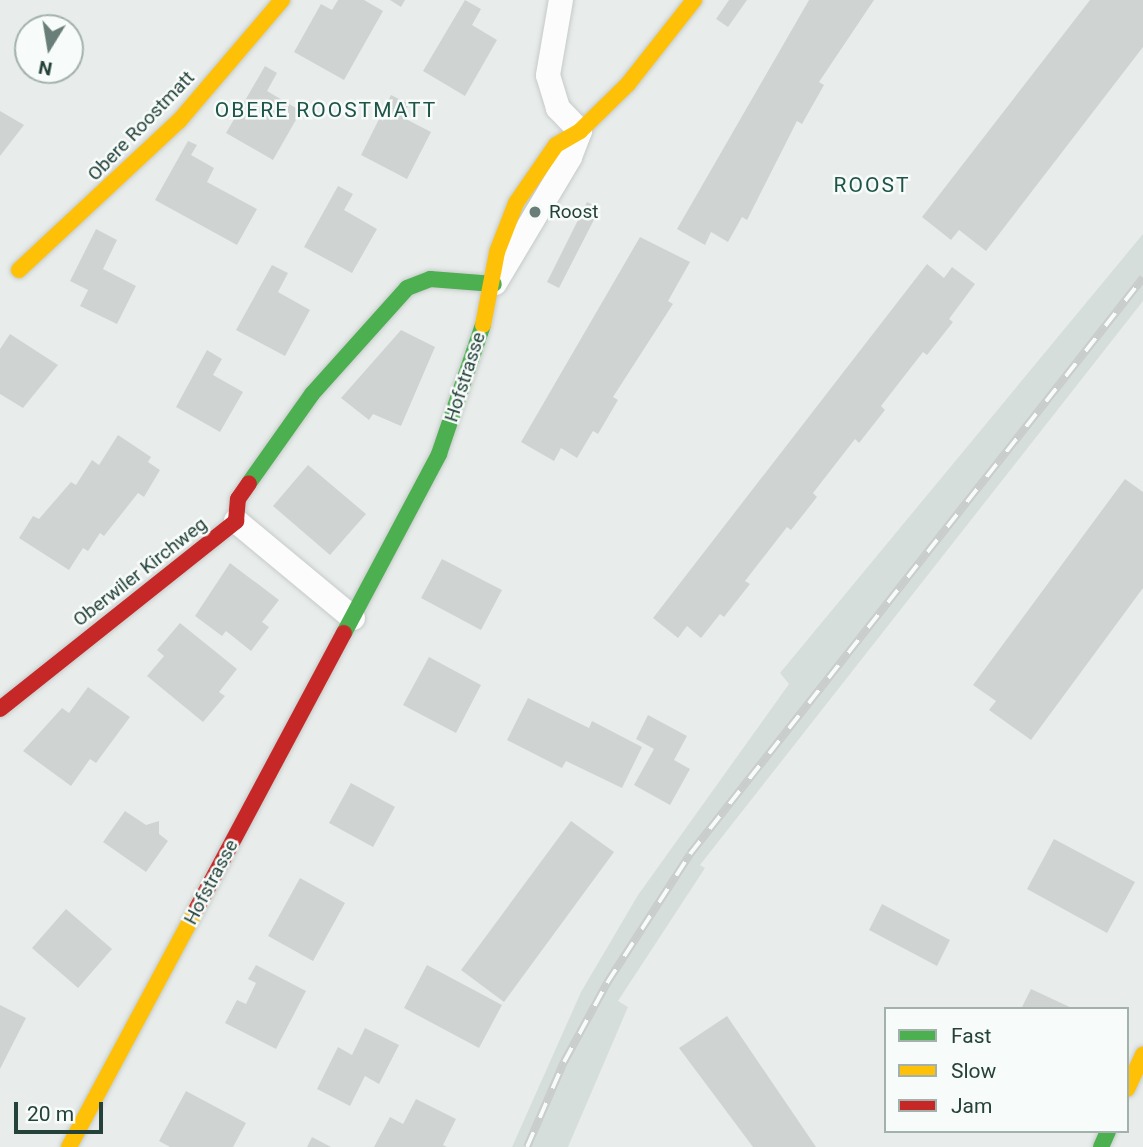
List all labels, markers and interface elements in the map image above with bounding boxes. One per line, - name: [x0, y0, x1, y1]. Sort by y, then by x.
- north arrow: [14, 14, 84, 84]
- text: N: [37, 56, 54, 81]
- street label: Obere Roostmatt: [83, 66, 199, 186]
- district label: OBERE ROOSTMATT: [217, 97, 435, 123]
- district label: ROOST: [834, 172, 910, 198]
- place label: Roost: [549, 201, 598, 223]
- marker: Roost: [527, 204, 543, 220]
- street label: Hofstrasse: [440, 329, 490, 425]
- street label: Oberwiler Kirchweg: [69, 513, 211, 631]
- street label: Hofstrasse: [179, 836, 243, 928]
- legend: [884, 1007, 1129, 1133]
- text: Fast: [951, 1024, 991, 1048]
- text: Slow: [951, 1059, 996, 1083]
- scale bar: [18, 1088, 107, 1132]
- text: Jam: [951, 1094, 992, 1118]
- text: 20 m: [27, 1102, 74, 1126]

